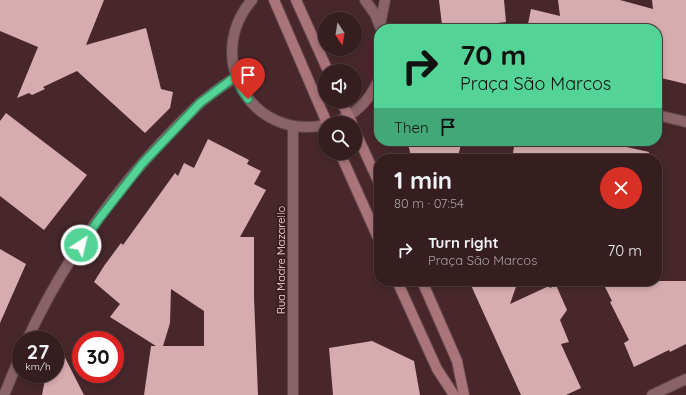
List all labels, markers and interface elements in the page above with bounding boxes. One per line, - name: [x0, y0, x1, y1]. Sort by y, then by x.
- north arrow: [318, 12, 362, 56]
- map controls: [318, 12, 362, 160]
- text: 70 m: [460, 37, 526, 72]
- icon: right: [394, 40, 446, 92]
- pin: [231, 58, 265, 99]
- icon: arrive: [237, 64, 259, 86]
- button: sound: [318, 64, 362, 108]
- text: Praça São Marcos: [460, 72, 611, 95]
- button: search: [318, 116, 362, 160]
- icon: arrive: [437, 116, 459, 138]
- text: Then: [394, 118, 429, 137]
- text: 1 min: [394, 165, 452, 195]
- button: close: [600, 167, 642, 209]
- text: 80 m · 07:54: [394, 195, 464, 211]
- street label: Rua Madre Mazarello: [274, 205, 288, 314]
- position arrow: [60, 224, 102, 266]
- text: Turn right: [428, 233, 499, 252]
- icon: right: [394, 239, 416, 261]
- text: 70 m: [608, 241, 642, 260]
- text: Praça São Marcos: [428, 252, 537, 268]
- speed limit sign: 30: [72, 331, 124, 383]
- text: 27: [27, 339, 49, 364]
- text: km/h: [25, 360, 51, 373]

